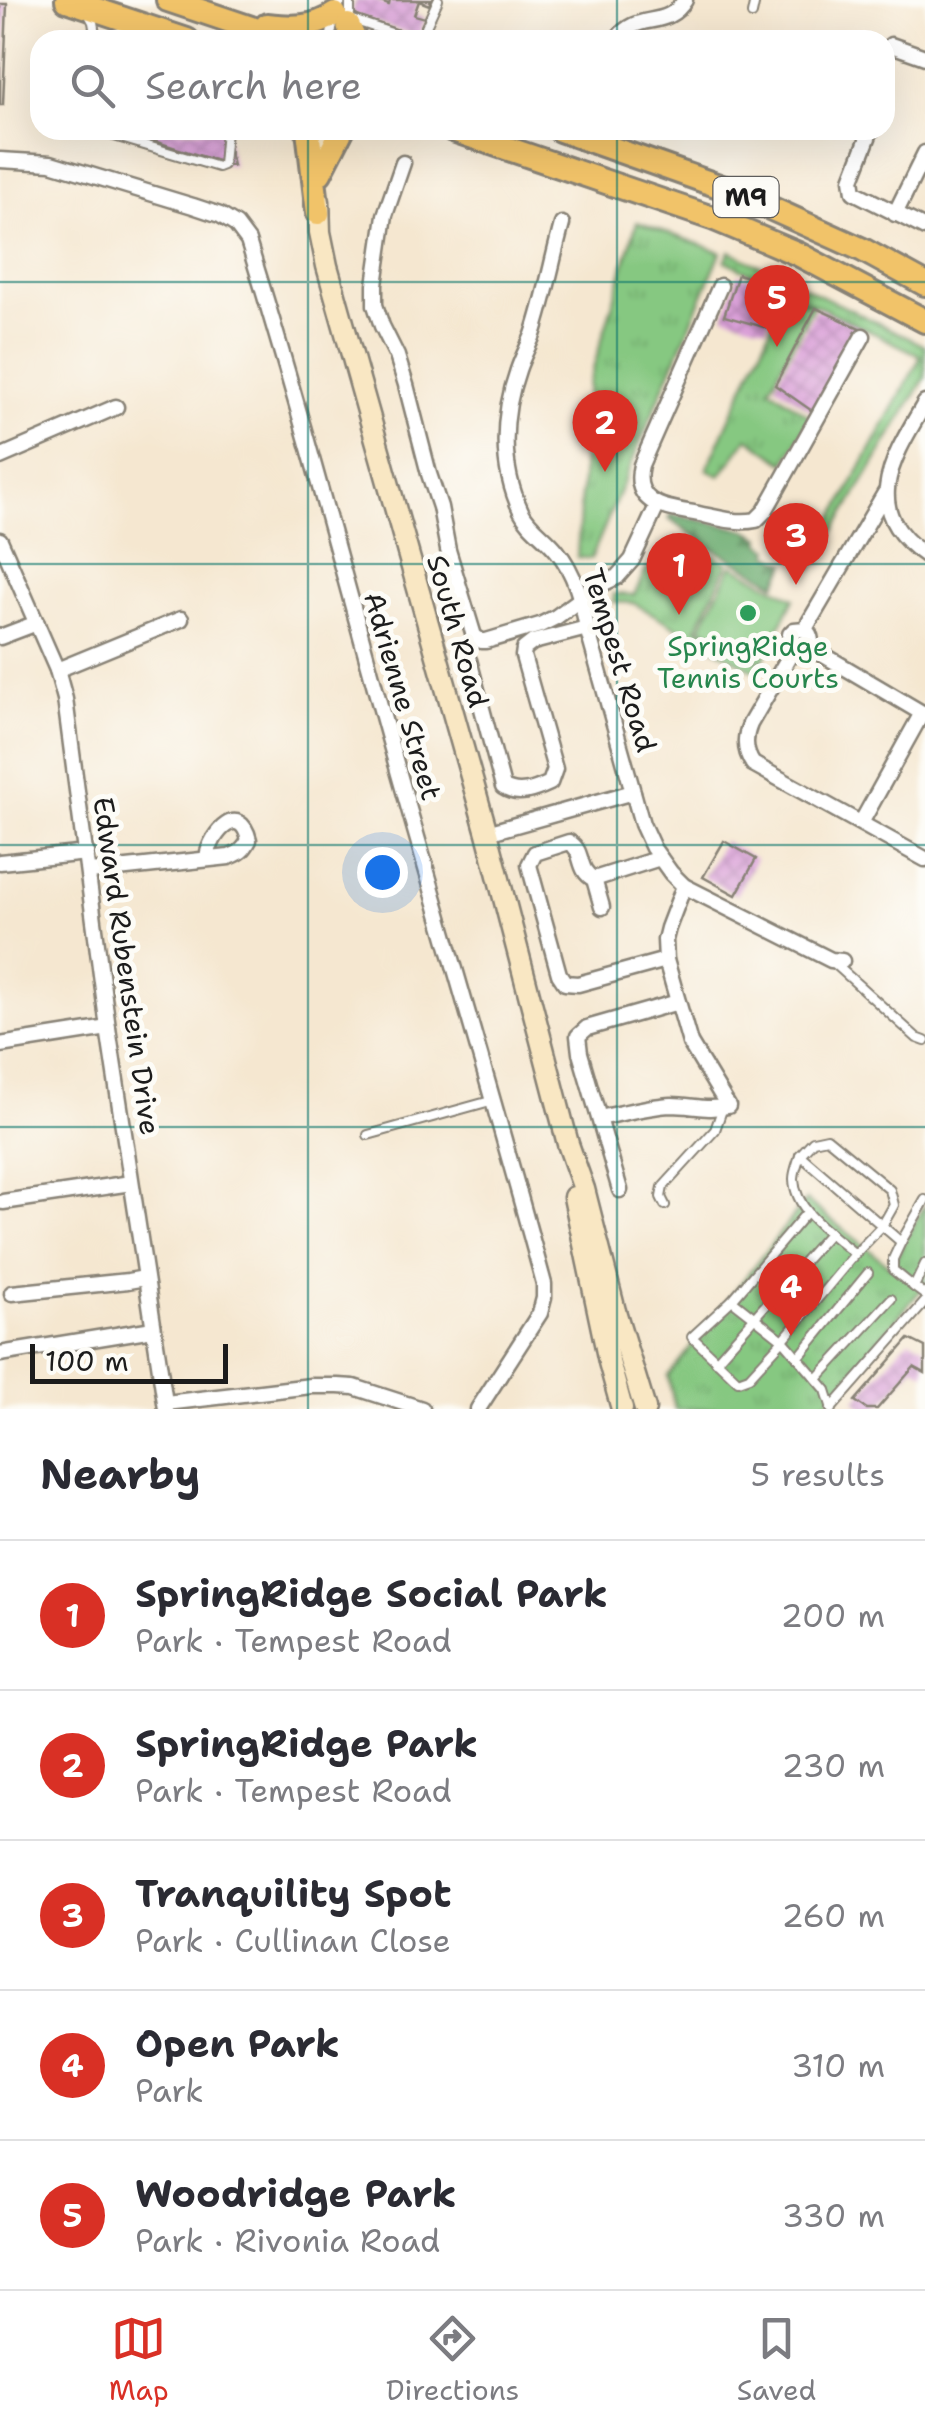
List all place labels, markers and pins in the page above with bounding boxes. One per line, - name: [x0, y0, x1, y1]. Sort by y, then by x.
- pin: 5: [744, 264, 810, 347]
- pin: 2: [572, 390, 638, 472]
- pin: 3: [764, 502, 828, 585]
- pin: 1: [646, 532, 712, 615]
- marker: SpringRidge Tennis Courts: [737, 602, 759, 624]
- place label: SpringRidge Tennis Courts: [657, 627, 839, 697]
- pin: 4: [758, 1254, 824, 1336]

